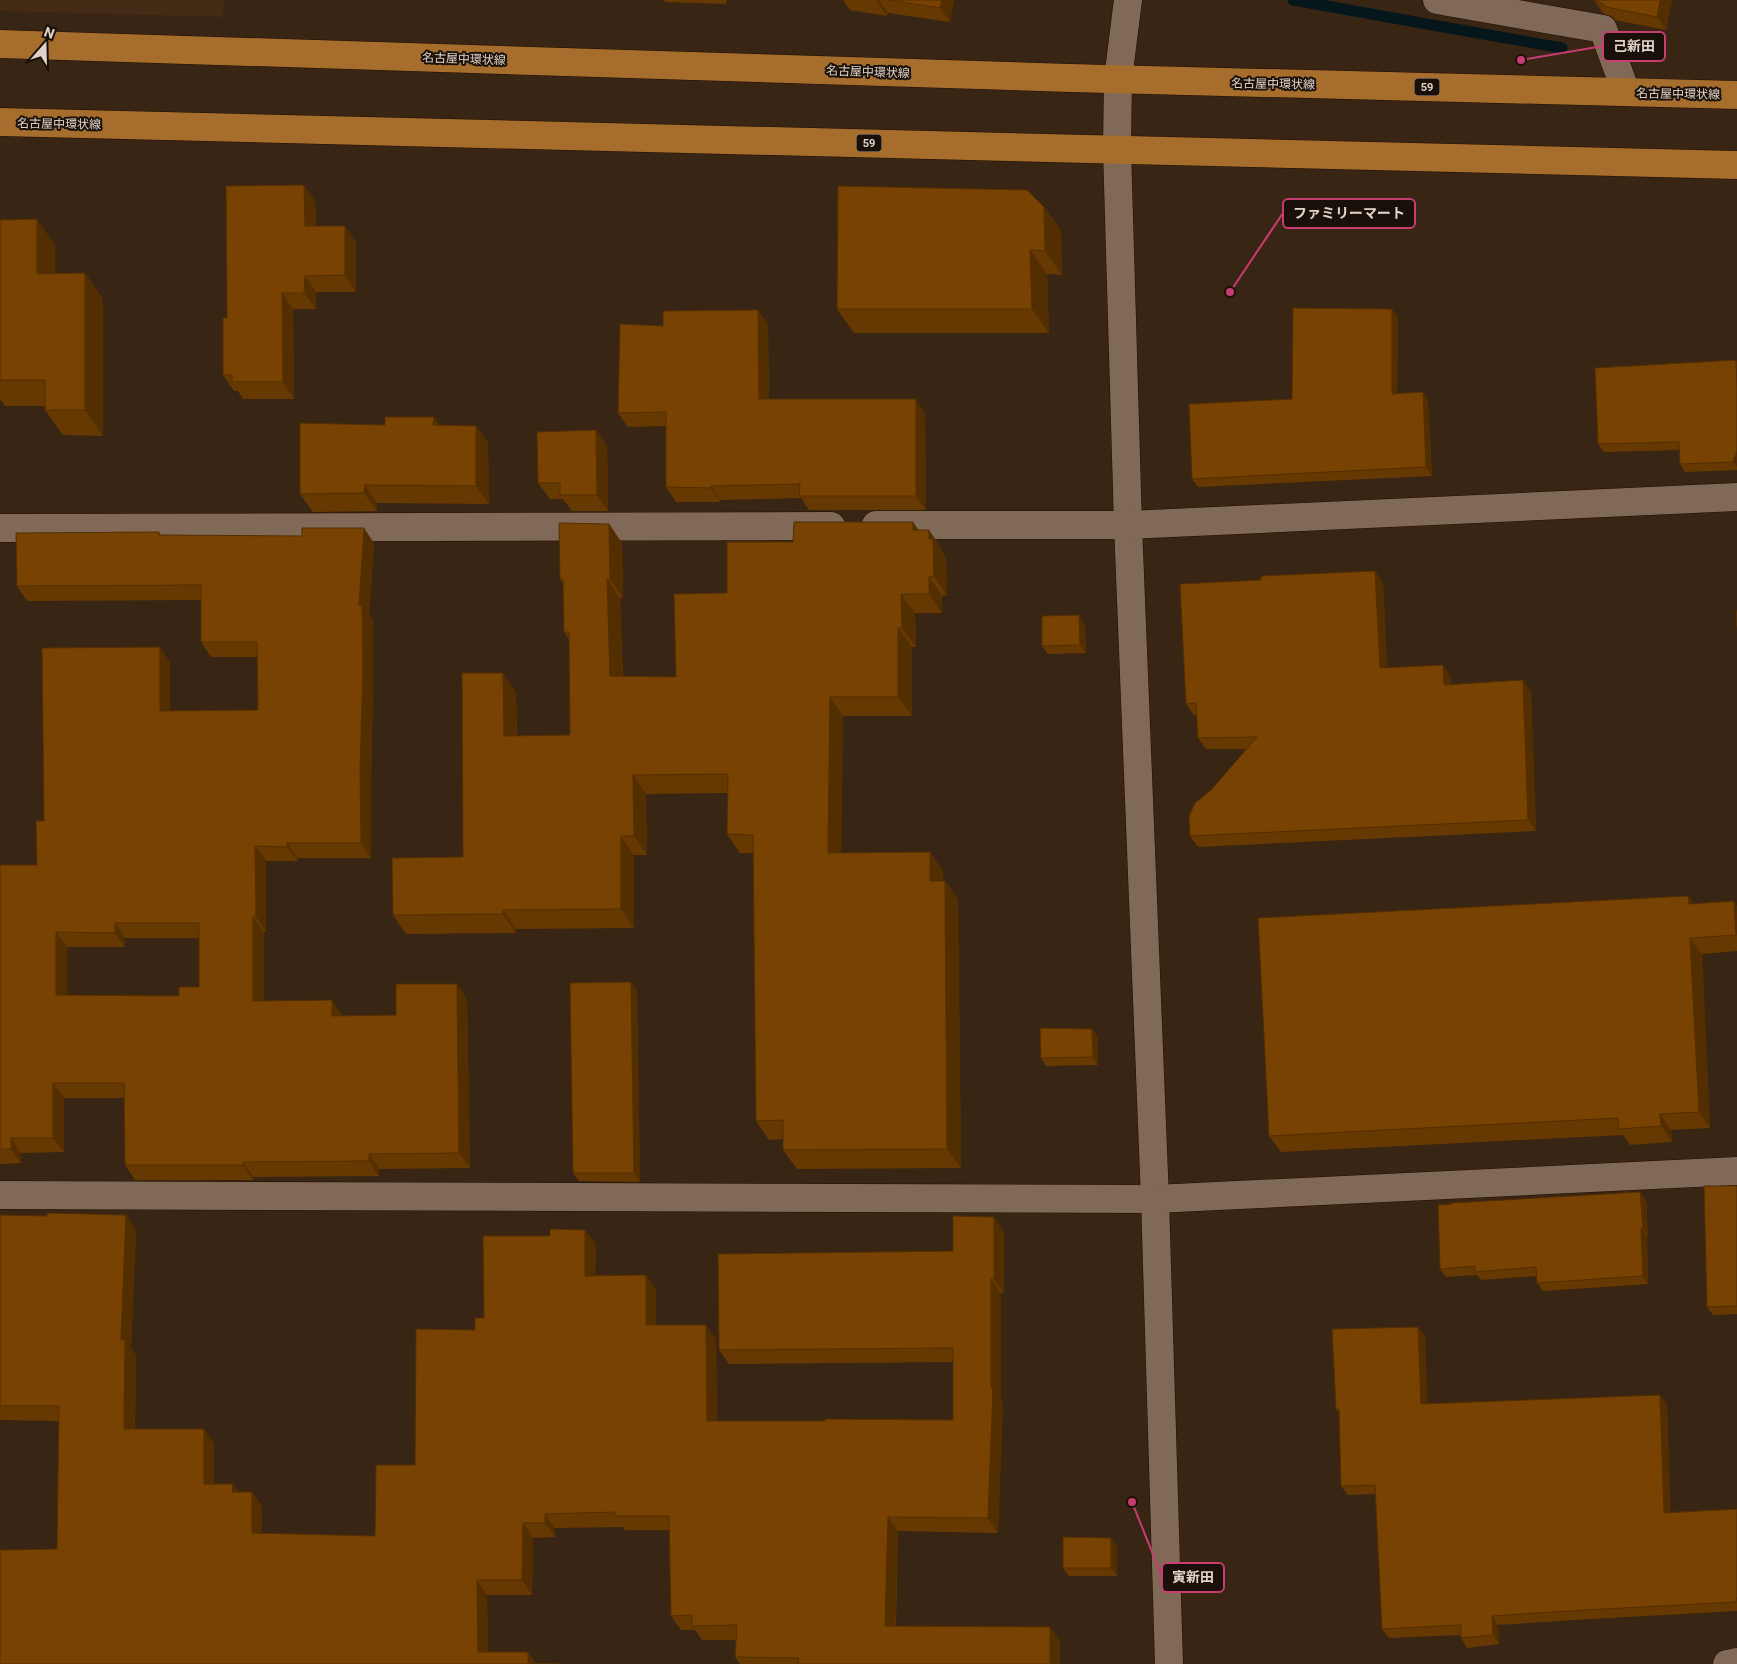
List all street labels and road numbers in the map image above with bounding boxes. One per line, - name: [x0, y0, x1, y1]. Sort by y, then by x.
- street label: 名古屋中環状線: [422, 51, 506, 67]
- street label: 名古屋中環状線: [826, 64, 910, 80]
- street label: 名古屋中環状線: [1231, 76, 1315, 92]
- road number: 59: [1414, 78, 1440, 95]
- street label: 名古屋中環状線: [1636, 86, 1720, 102]
- street label: 名古屋中環状線: [17, 116, 101, 132]
- road number: 59: [856, 134, 882, 152]

